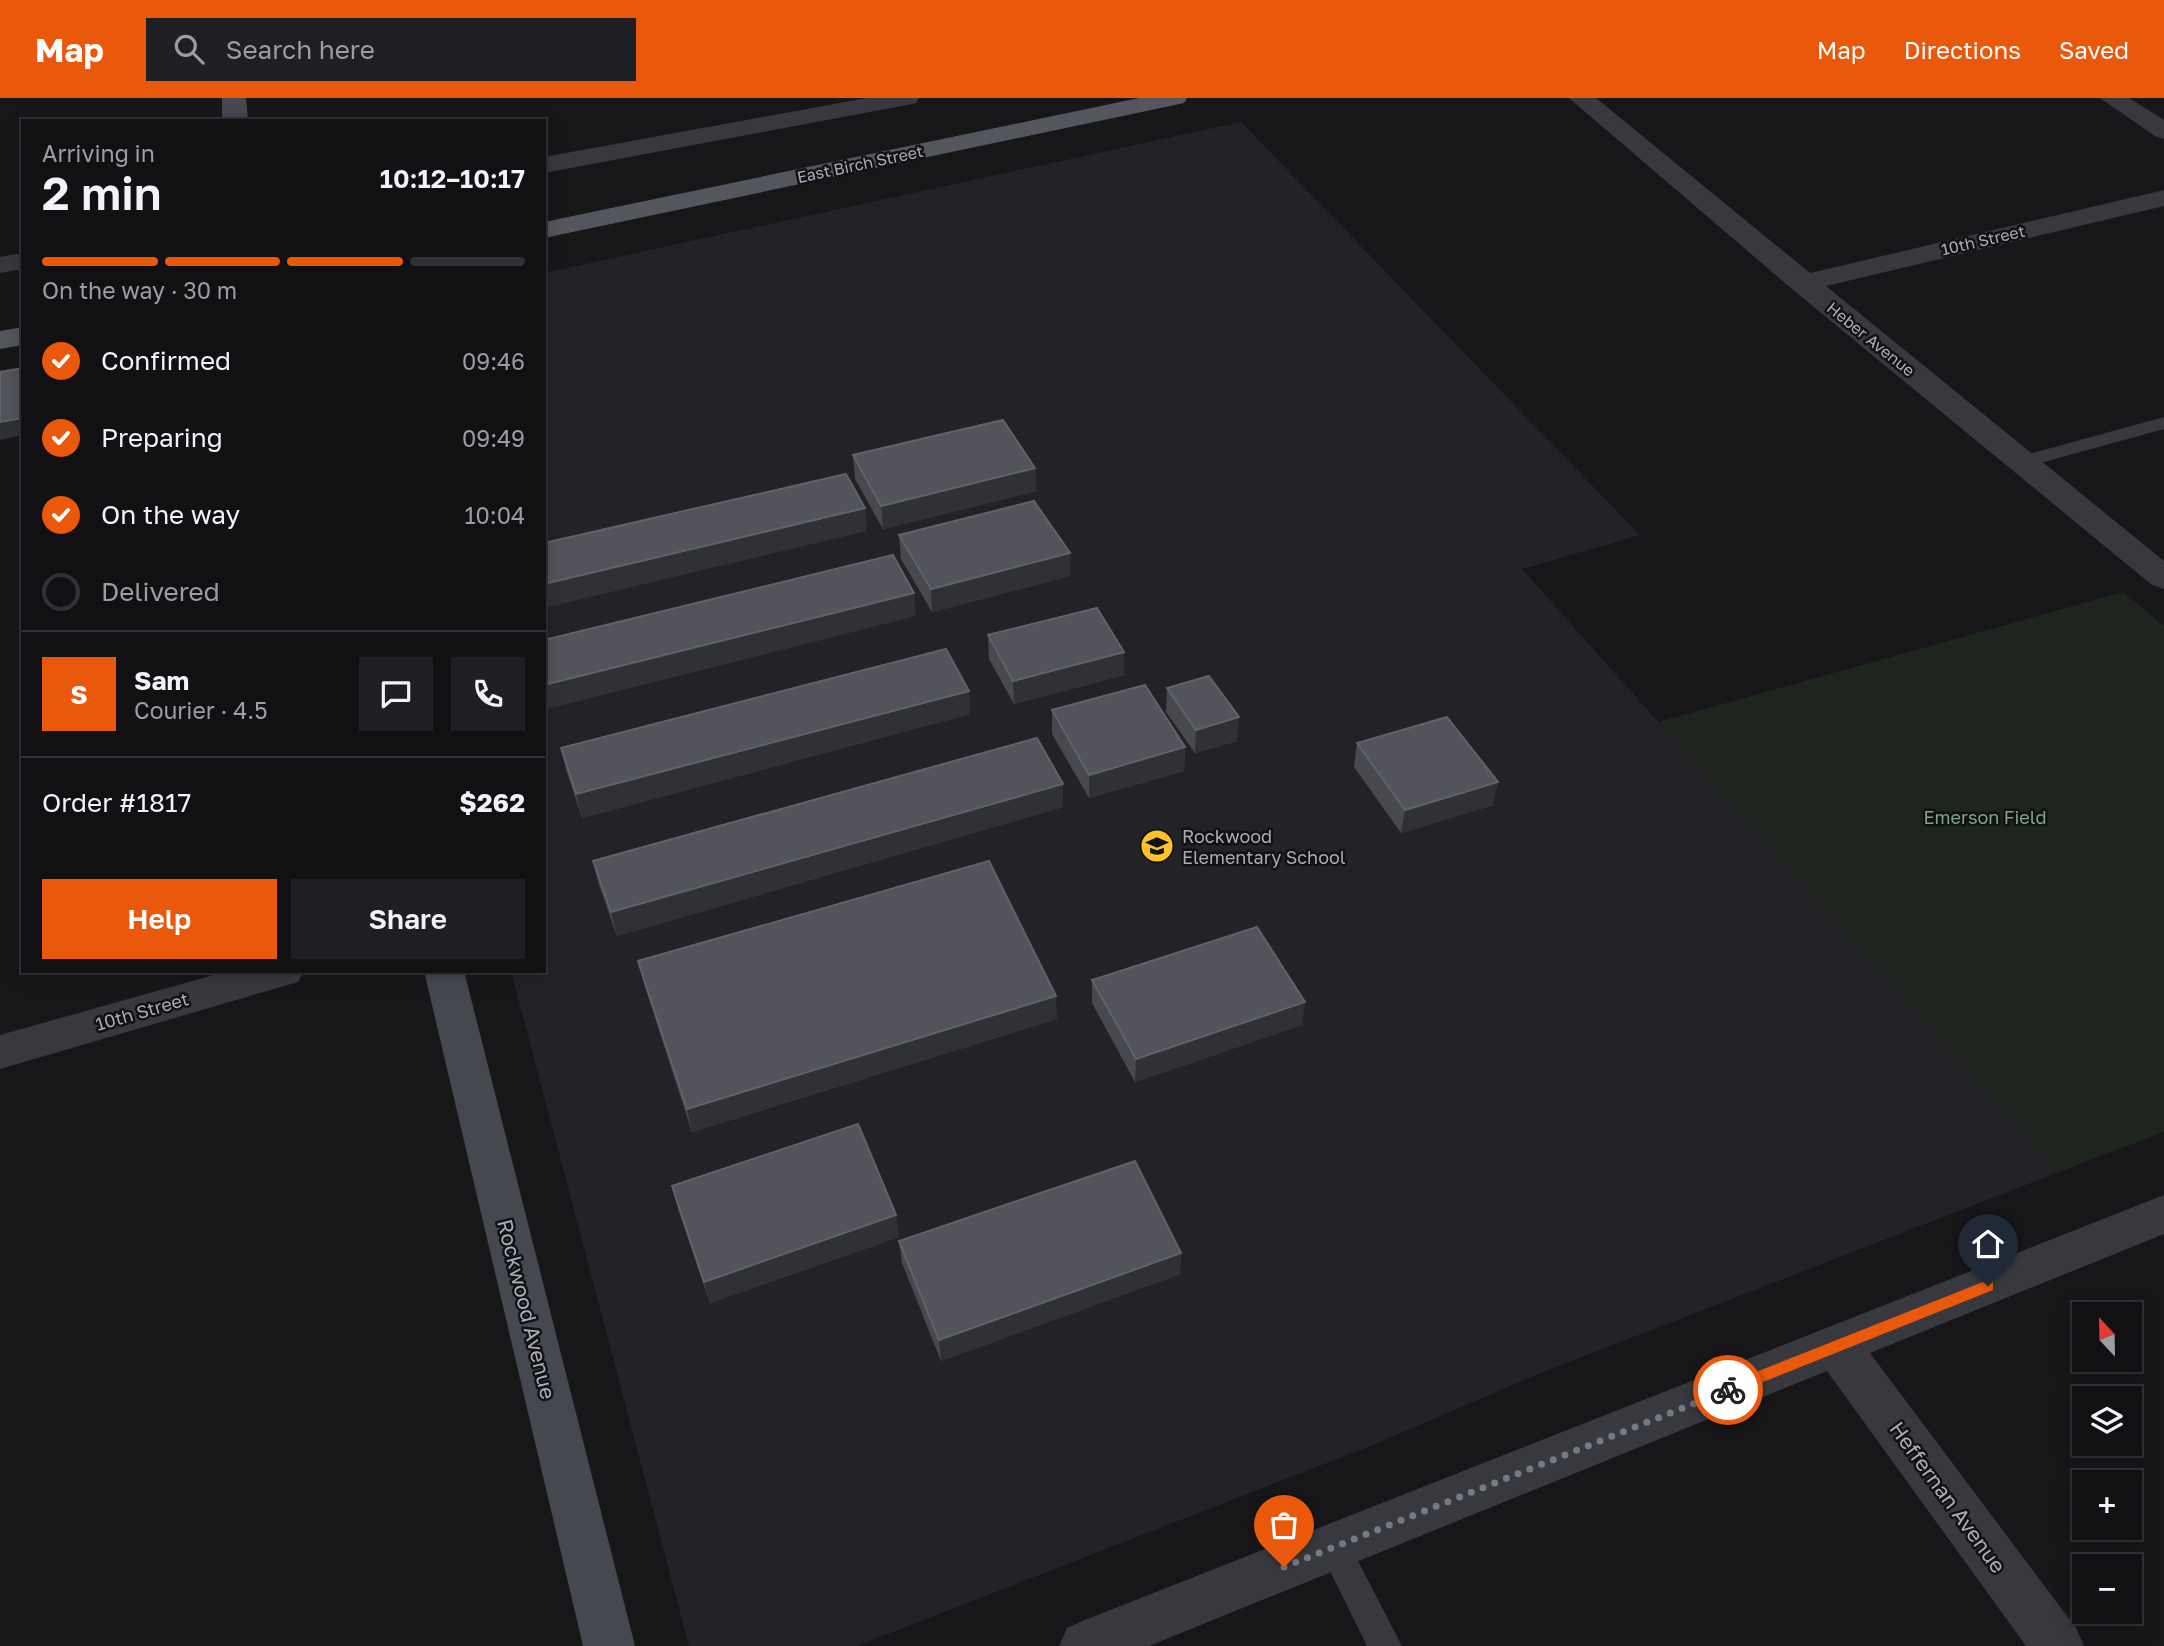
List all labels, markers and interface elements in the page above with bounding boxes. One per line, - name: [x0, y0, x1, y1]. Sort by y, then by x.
- search box: [146, 18, 636, 81]
- text: Map: [35, 30, 104, 69]
- icon: search: [170, 30, 208, 68]
- text: Search here: [226, 34, 375, 65]
- text: Map: [1817, 35, 1866, 64]
- text: Directions: [1904, 35, 2021, 64]
- text: Saved: [2059, 35, 2129, 64]
- text: Arriving in: [42, 139, 155, 167]
- street label: East Birch Street: [795, 141, 925, 187]
- text: 10:12–10:17: [380, 163, 525, 194]
- text: 2 min: [42, 165, 162, 220]
- street label: 10th Street: [1939, 221, 2027, 259]
- text: On the way · 30 m: [42, 276, 237, 304]
- street label: Heber Avenue: [1823, 297, 1919, 381]
- icon: check: [42, 342, 80, 380]
- text: Confirmed: [101, 345, 231, 376]
- text: 09:46: [462, 347, 525, 375]
- icon: check: [42, 419, 80, 457]
- text: Preparing: [101, 422, 223, 453]
- text: 09:49: [462, 424, 525, 452]
- icon: check: [42, 496, 80, 534]
- text: On the way: [101, 499, 240, 530]
- text: 10:04: [464, 501, 525, 529]
- text: Delivered: [101, 576, 220, 607]
- button: chat: [359, 657, 433, 731]
- button: phone: [451, 657, 525, 731]
- text: Sam: [134, 665, 189, 696]
- text: S: [70, 679, 88, 710]
- text: Courier · 4.5: [134, 696, 267, 724]
- text: Order #1817: [42, 787, 191, 818]
- text: $262: [459, 787, 525, 818]
- park label: Emerson Field: [1924, 806, 2046, 828]
- place label: Rockwood Elementary School: [1182, 825, 1346, 868]
- school or university icon: Rockwood Elementary School: [1138, 827, 1176, 865]
- button: Help: [42, 879, 277, 959]
- button: Share: [291, 879, 525, 959]
- street label: 10th Street: [93, 987, 191, 1035]
- pin: [1958, 1214, 2018, 1286]
- street label: Rockwood Avenue: [492, 1216, 562, 1402]
- icon: home: [1969, 1225, 2007, 1263]
- north arrow: [2072, 1302, 2142, 1372]
- map controls: [2072, 1302, 2142, 1624]
- courier: [1693, 1355, 1763, 1425]
- icon: bike: [1709, 1371, 1747, 1409]
- button: layers: [2072, 1386, 2142, 1456]
- street label: Heffernan Avenue: [1884, 1416, 2012, 1578]
- button: +: [2072, 1470, 2142, 1540]
- pin: [1254, 1495, 1314, 1567]
- icon: bag: [1265, 1506, 1303, 1544]
- button: −: [2072, 1554, 2142, 1624]

